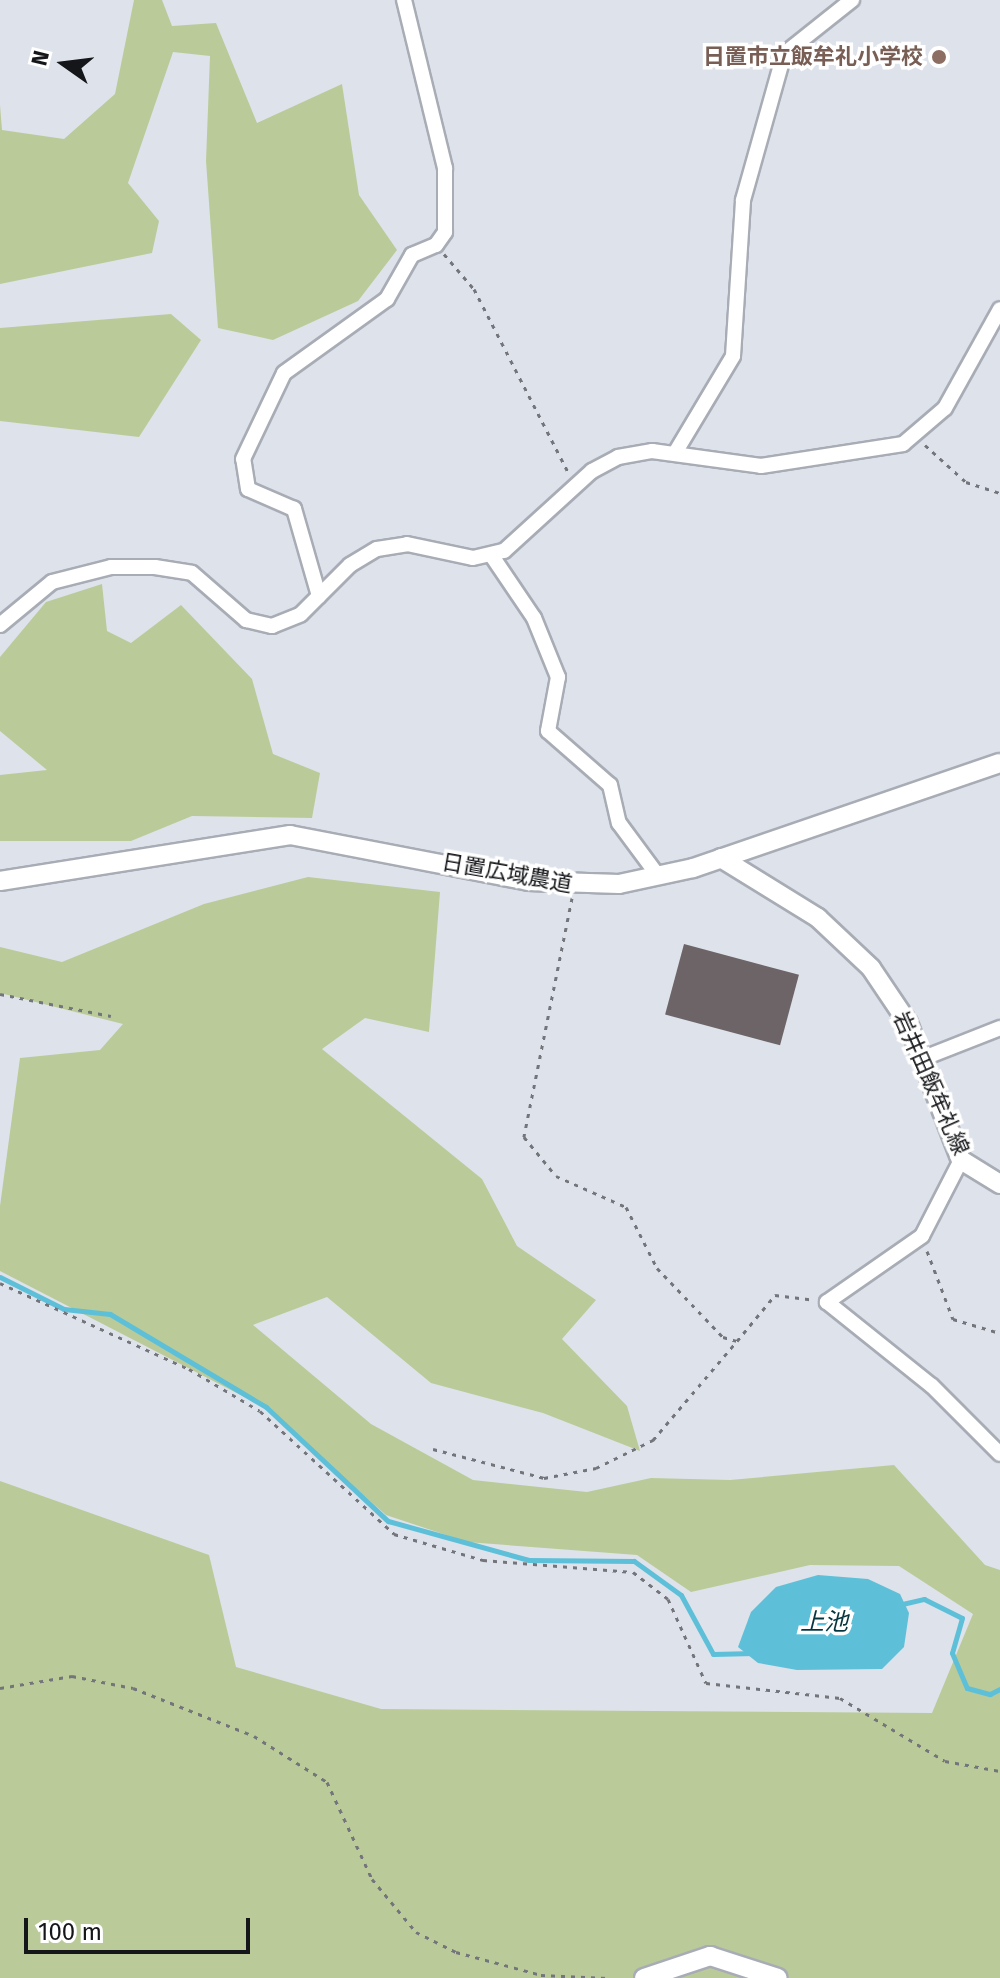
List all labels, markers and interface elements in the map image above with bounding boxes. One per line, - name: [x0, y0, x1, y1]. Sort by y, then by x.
- north arrow: [24, 24, 104, 104]
- place label: 日置市立飯牟礼小学校: [703, 44, 923, 70]
- text: N: [25, 48, 55, 68]
- marker: 日置市立飯牟礼小学校: [930, 48, 948, 66]
- street label: 日置広域農道: [440, 849, 574, 897]
- street label: 岩井田飯牟礼線: [888, 1007, 974, 1159]
- water label: 上池: [800, 1609, 848, 1637]
- scale bar: [28, 1902, 254, 1952]
- text: 100 m: [38, 1918, 102, 1946]

